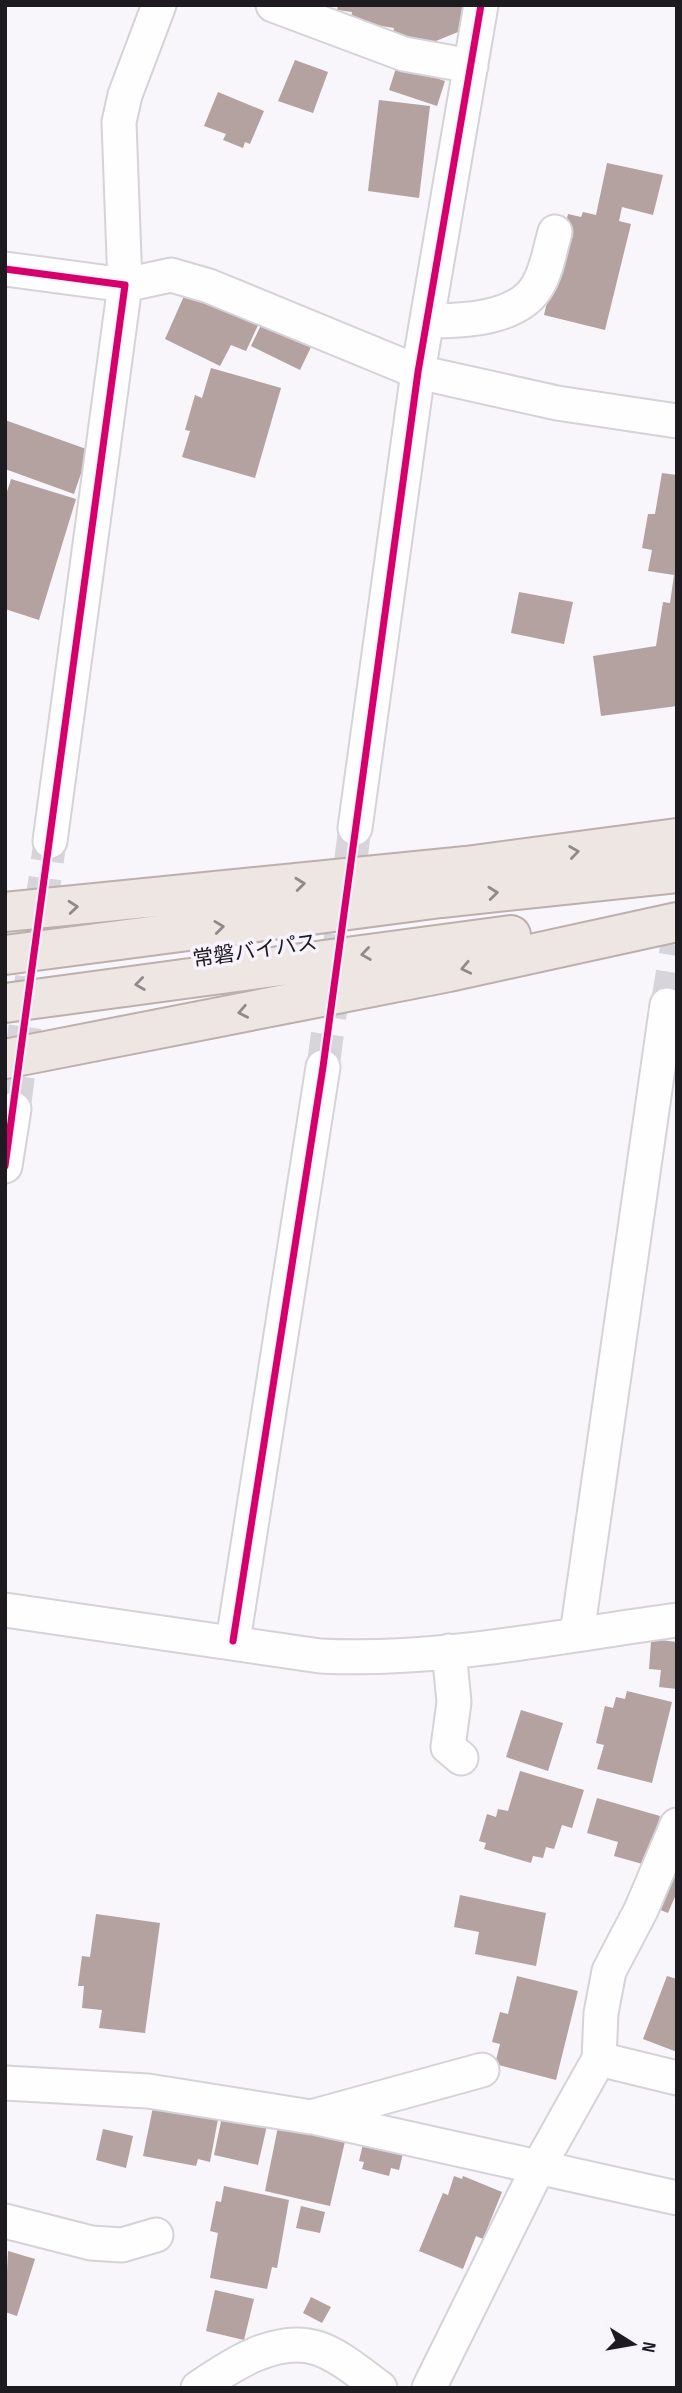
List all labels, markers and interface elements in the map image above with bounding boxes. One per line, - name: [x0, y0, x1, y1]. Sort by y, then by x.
- one-way arrow: [568, 844, 580, 859]
- one-way arrow: [294, 877, 305, 892]
- one-way arrow: [487, 885, 499, 900]
- one-way arrow: [68, 900, 79, 915]
- one-way arrow: [213, 920, 225, 935]
- street label: 常磐バイパス: [191, 930, 319, 972]
- one-way arrow: [360, 947, 372, 962]
- one-way arrow: [460, 960, 472, 974]
- one-way arrow: [135, 977, 146, 992]
- one-way arrow: [237, 1003, 249, 1018]
- north arrow: [598, 2309, 668, 2379]
- text: N: [636, 2340, 660, 2354]

